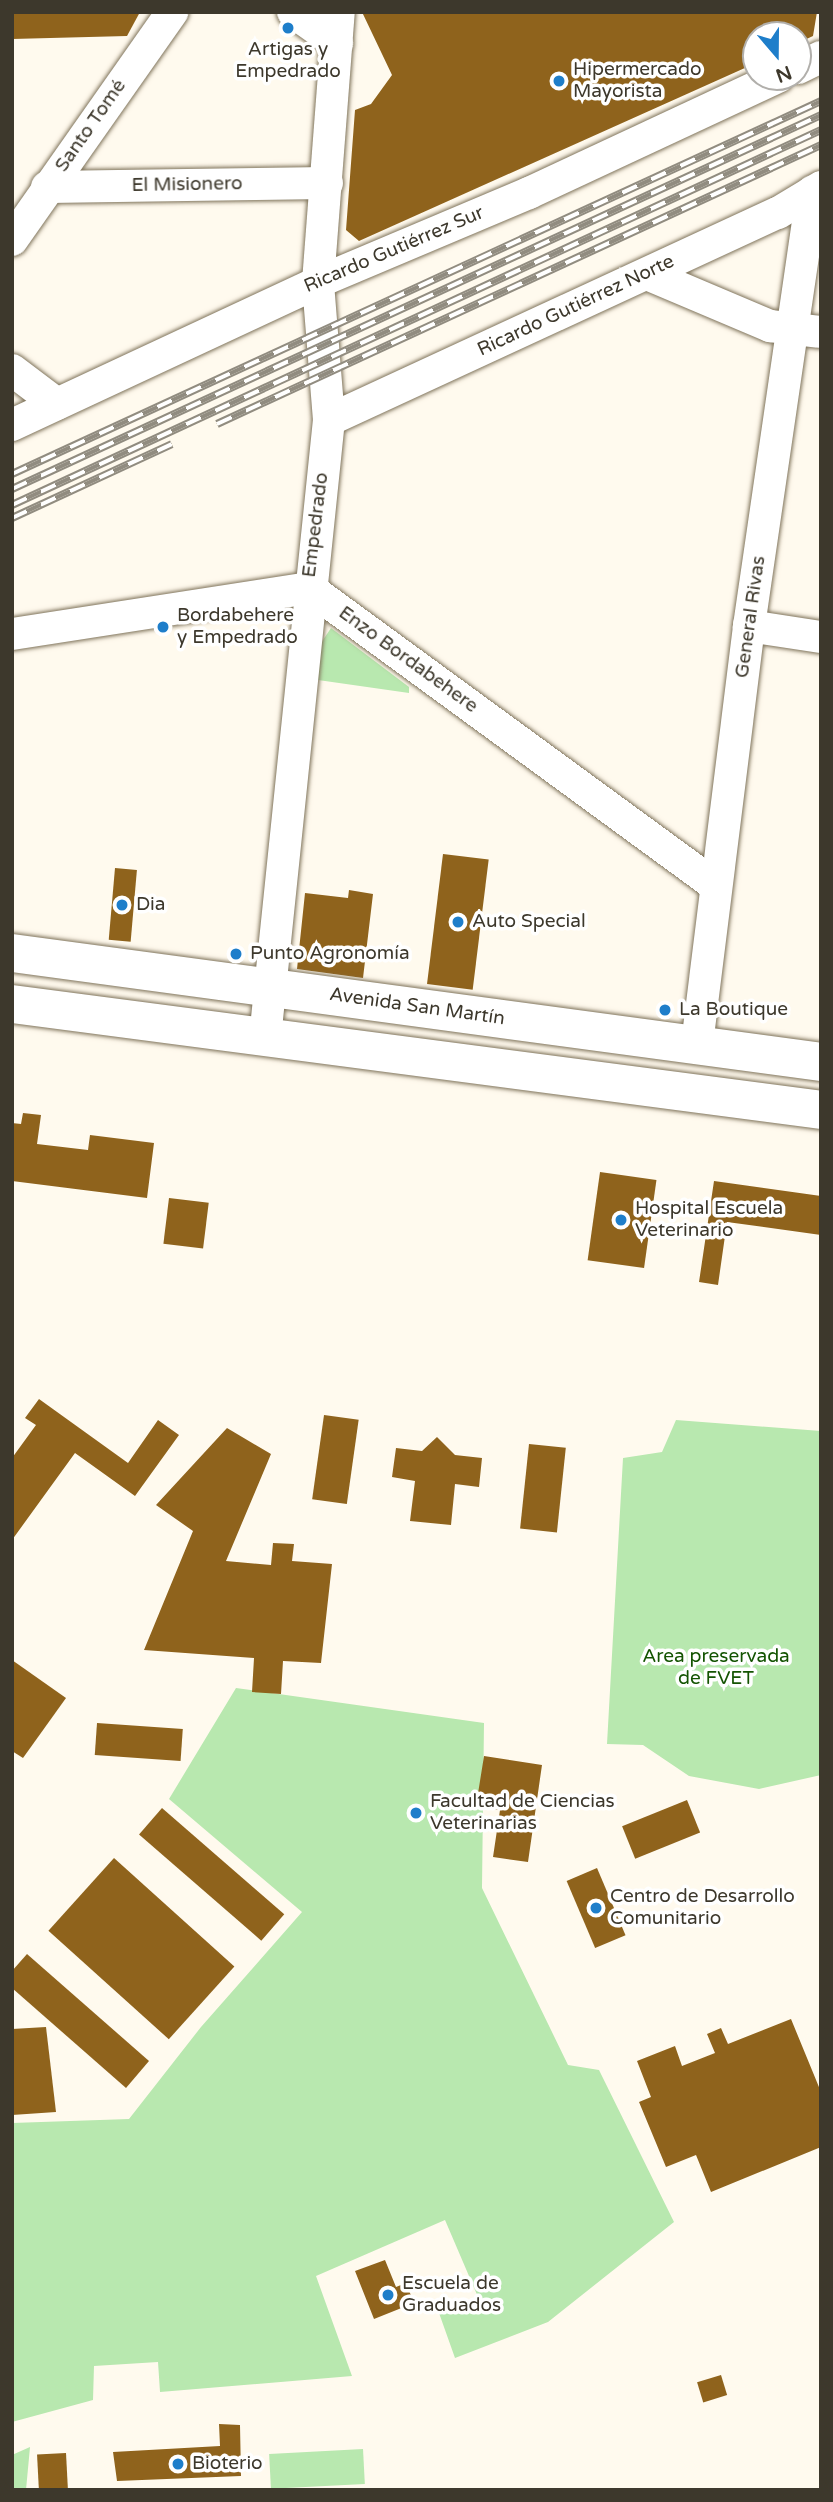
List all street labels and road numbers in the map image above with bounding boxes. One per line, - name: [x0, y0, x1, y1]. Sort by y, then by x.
- street label: Santo Tomé: [51, 75, 131, 177]
- street label: El Misionero: [131, 173, 243, 197]
- street label: Ricardo Gutiérrez Sur: [301, 202, 487, 298]
- street label: Ricardo Gutiérrez Norte: [474, 250, 678, 362]
- street label: Empedrado: [298, 471, 334, 579]
- street label: General Rivas: [731, 554, 771, 680]
- street label: Enzo Bordabehere: [334, 602, 482, 718]
- street label: Avenida San Martín: [328, 983, 506, 1031]

